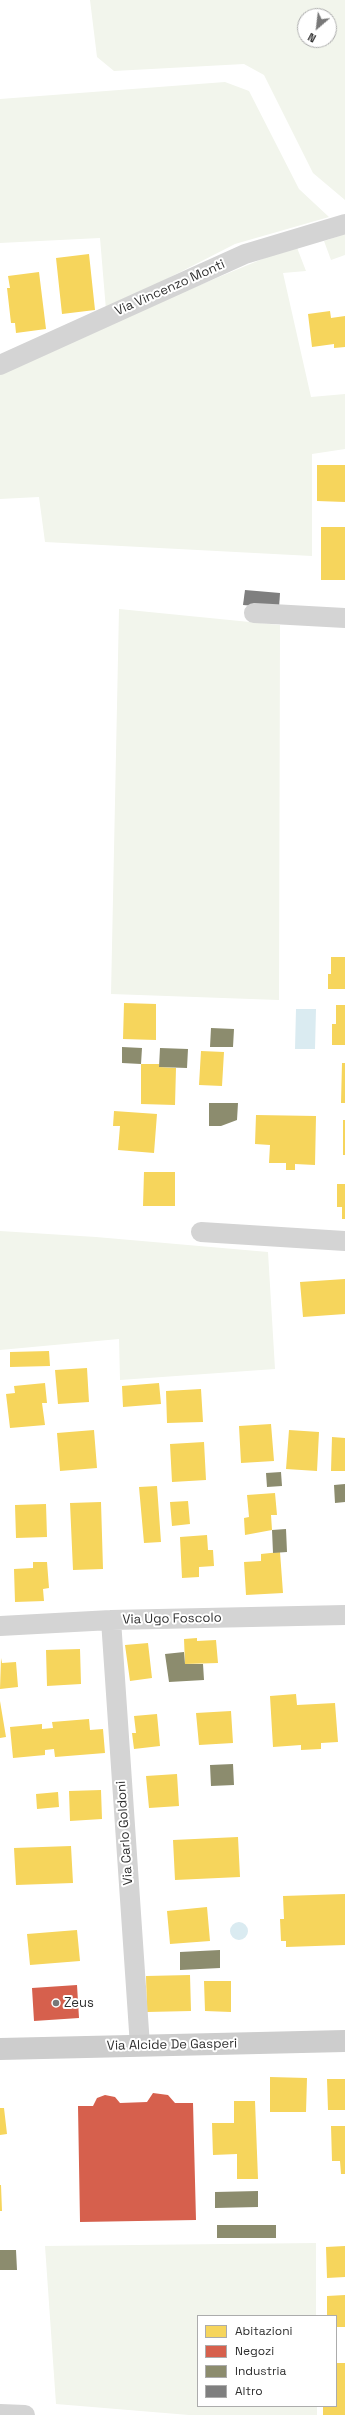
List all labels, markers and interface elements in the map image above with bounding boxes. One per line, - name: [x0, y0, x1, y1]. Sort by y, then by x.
- north arrow: [297, 8, 337, 48]
- text: N: [305, 30, 318, 46]
- street label: Via Vincenzo Monti: [113, 257, 227, 319]
- street label: Via Ugo Foscolo: [122, 1610, 222, 1628]
- street label: Via Carlo Goldoni: [114, 1780, 136, 1886]
- place label: Zeus: [64, 1995, 94, 2011]
- marker: Zeus: [51, 1998, 61, 2008]
- street label: Via Alcide De Gasperi: [107, 2036, 237, 2054]
- legend: [197, 2315, 337, 2407]
- text: Abitazioni: [235, 2323, 293, 2339]
- text: Negozi: [235, 2343, 274, 2359]
- text: Industria: [235, 2363, 286, 2379]
- text: Altro: [235, 2383, 263, 2399]

